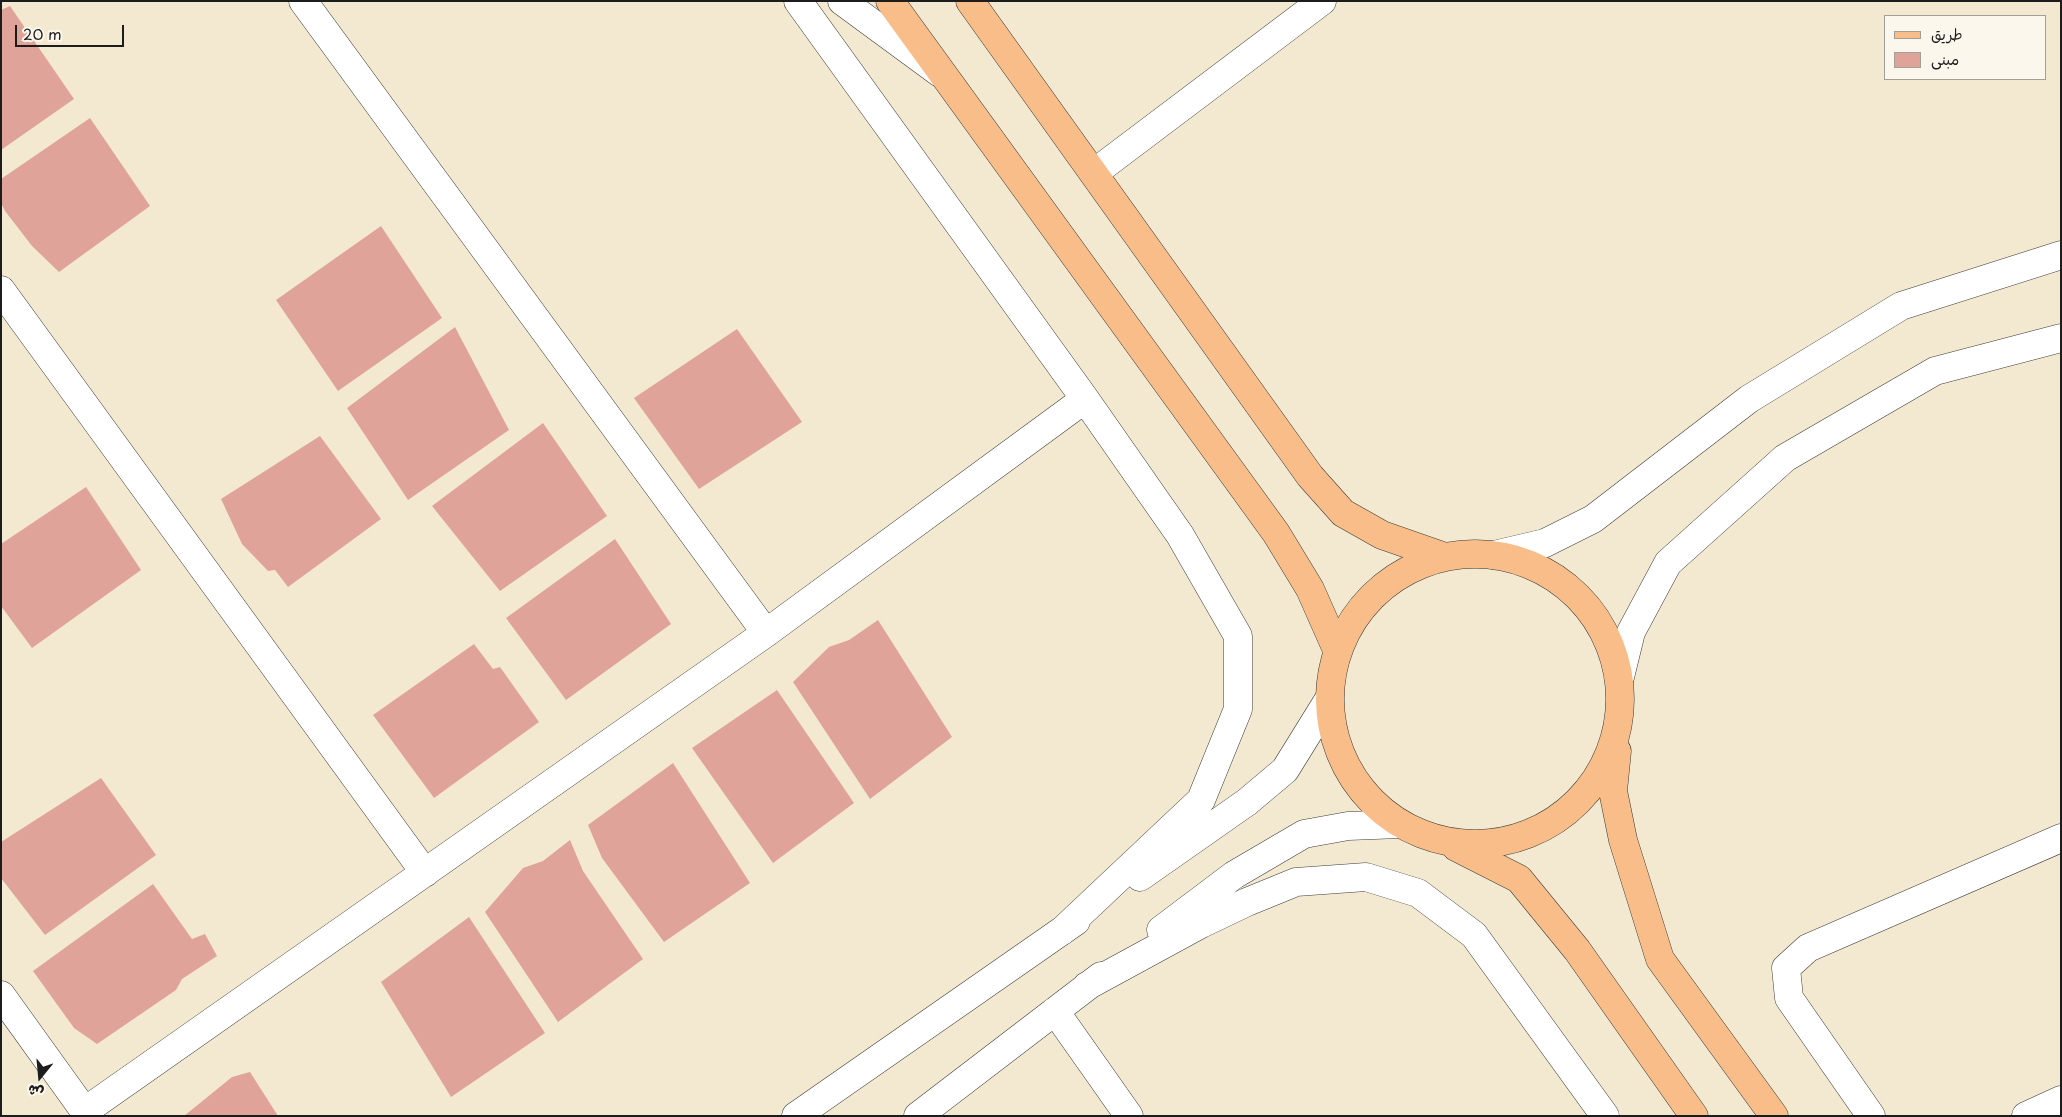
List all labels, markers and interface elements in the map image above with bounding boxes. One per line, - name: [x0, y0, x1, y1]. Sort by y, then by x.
- scale bar: [18, 15, 126, 47]
- legend: [1884, 15, 2047, 80]
- text: 20 m: [23, 22, 62, 45]
- text: طريق: [1931, 22, 1963, 45]
- text: مبنى: [1931, 47, 1959, 70]
- north arrow: [15, 1052, 65, 1102]
- text: ش: [25, 1080, 46, 1104]

